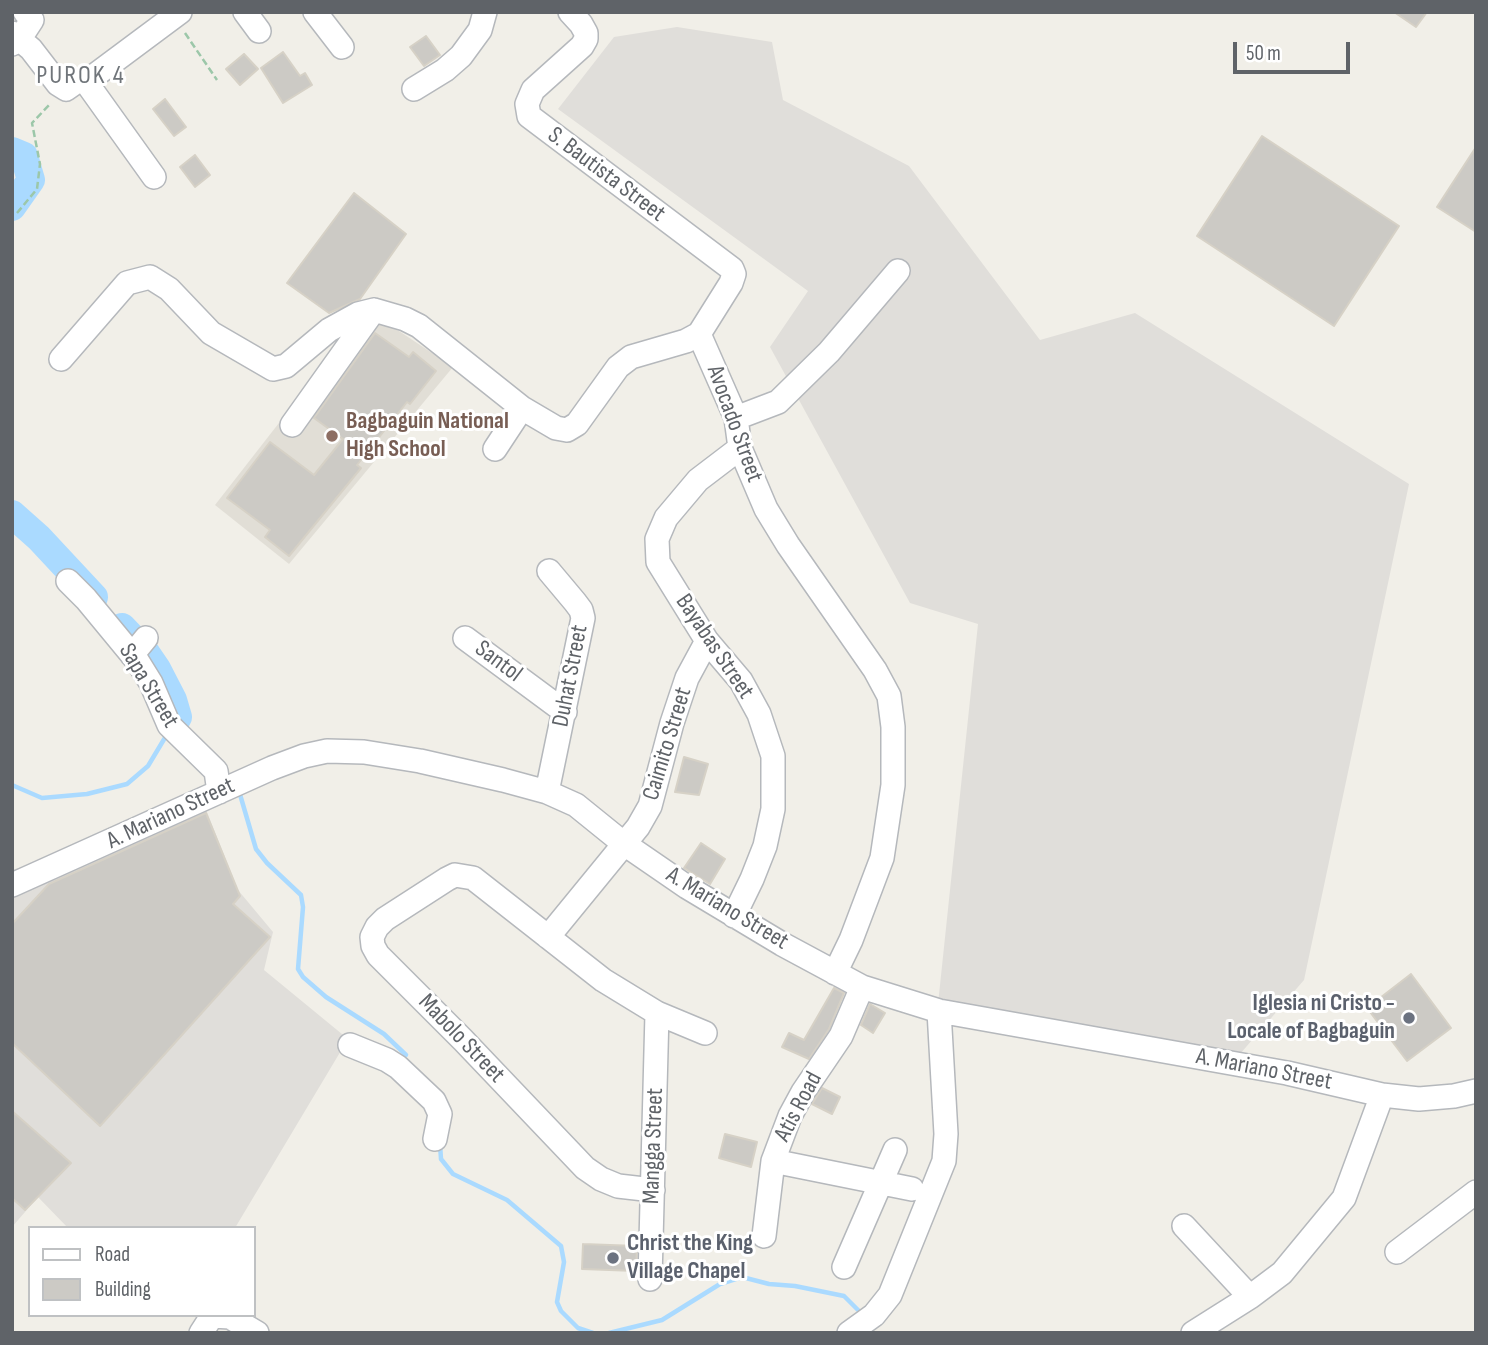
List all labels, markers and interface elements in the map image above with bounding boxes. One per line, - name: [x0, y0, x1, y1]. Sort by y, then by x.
- scale bar: [1236, 28, 1353, 72]
- text: 50 m: [1246, 41, 1281, 66]
- district label: PUROK 4: [37, 60, 125, 92]
- street label: S. Bautista Street: [541, 121, 671, 229]
- street label: Avocado Street: [700, 362, 768, 486]
- place label: Bagbaguin National High School: [346, 408, 509, 464]
- marker: Bagbaguin National High School: [324, 428, 340, 444]
- street label: Bayabas Street: [668, 589, 760, 705]
- street label: Duhat Street: [547, 623, 595, 729]
- street label: Santol: [469, 635, 527, 689]
- street label: Sapa Street: [112, 639, 184, 733]
- street label: Caimito Street: [637, 684, 699, 804]
- street label: A. Mariano Street: [103, 772, 239, 856]
- street label: A. Mariano Street: [661, 861, 793, 957]
- street label: Mabolo Street: [412, 989, 510, 1089]
- place label: Iglesia ni Cristo - Locale of Bagbaguin: [1227, 990, 1395, 1046]
- marker: Iglesia ni Cristo - Locale of Bagbaguin: [1401, 1010, 1417, 1026]
- street label: A. Mariano Street: [1194, 1043, 1334, 1097]
- street label: Atis Road: [769, 1067, 829, 1147]
- street label: Mangga Street: [638, 1087, 670, 1205]
- legend: [28, 1226, 256, 1317]
- place label: Christ the King Village Chapel: [627, 1230, 753, 1286]
- text: Road: [95, 1242, 130, 1267]
- marker: Christ the King Village Chapel: [605, 1250, 621, 1266]
- text: Building: [95, 1277, 151, 1302]

